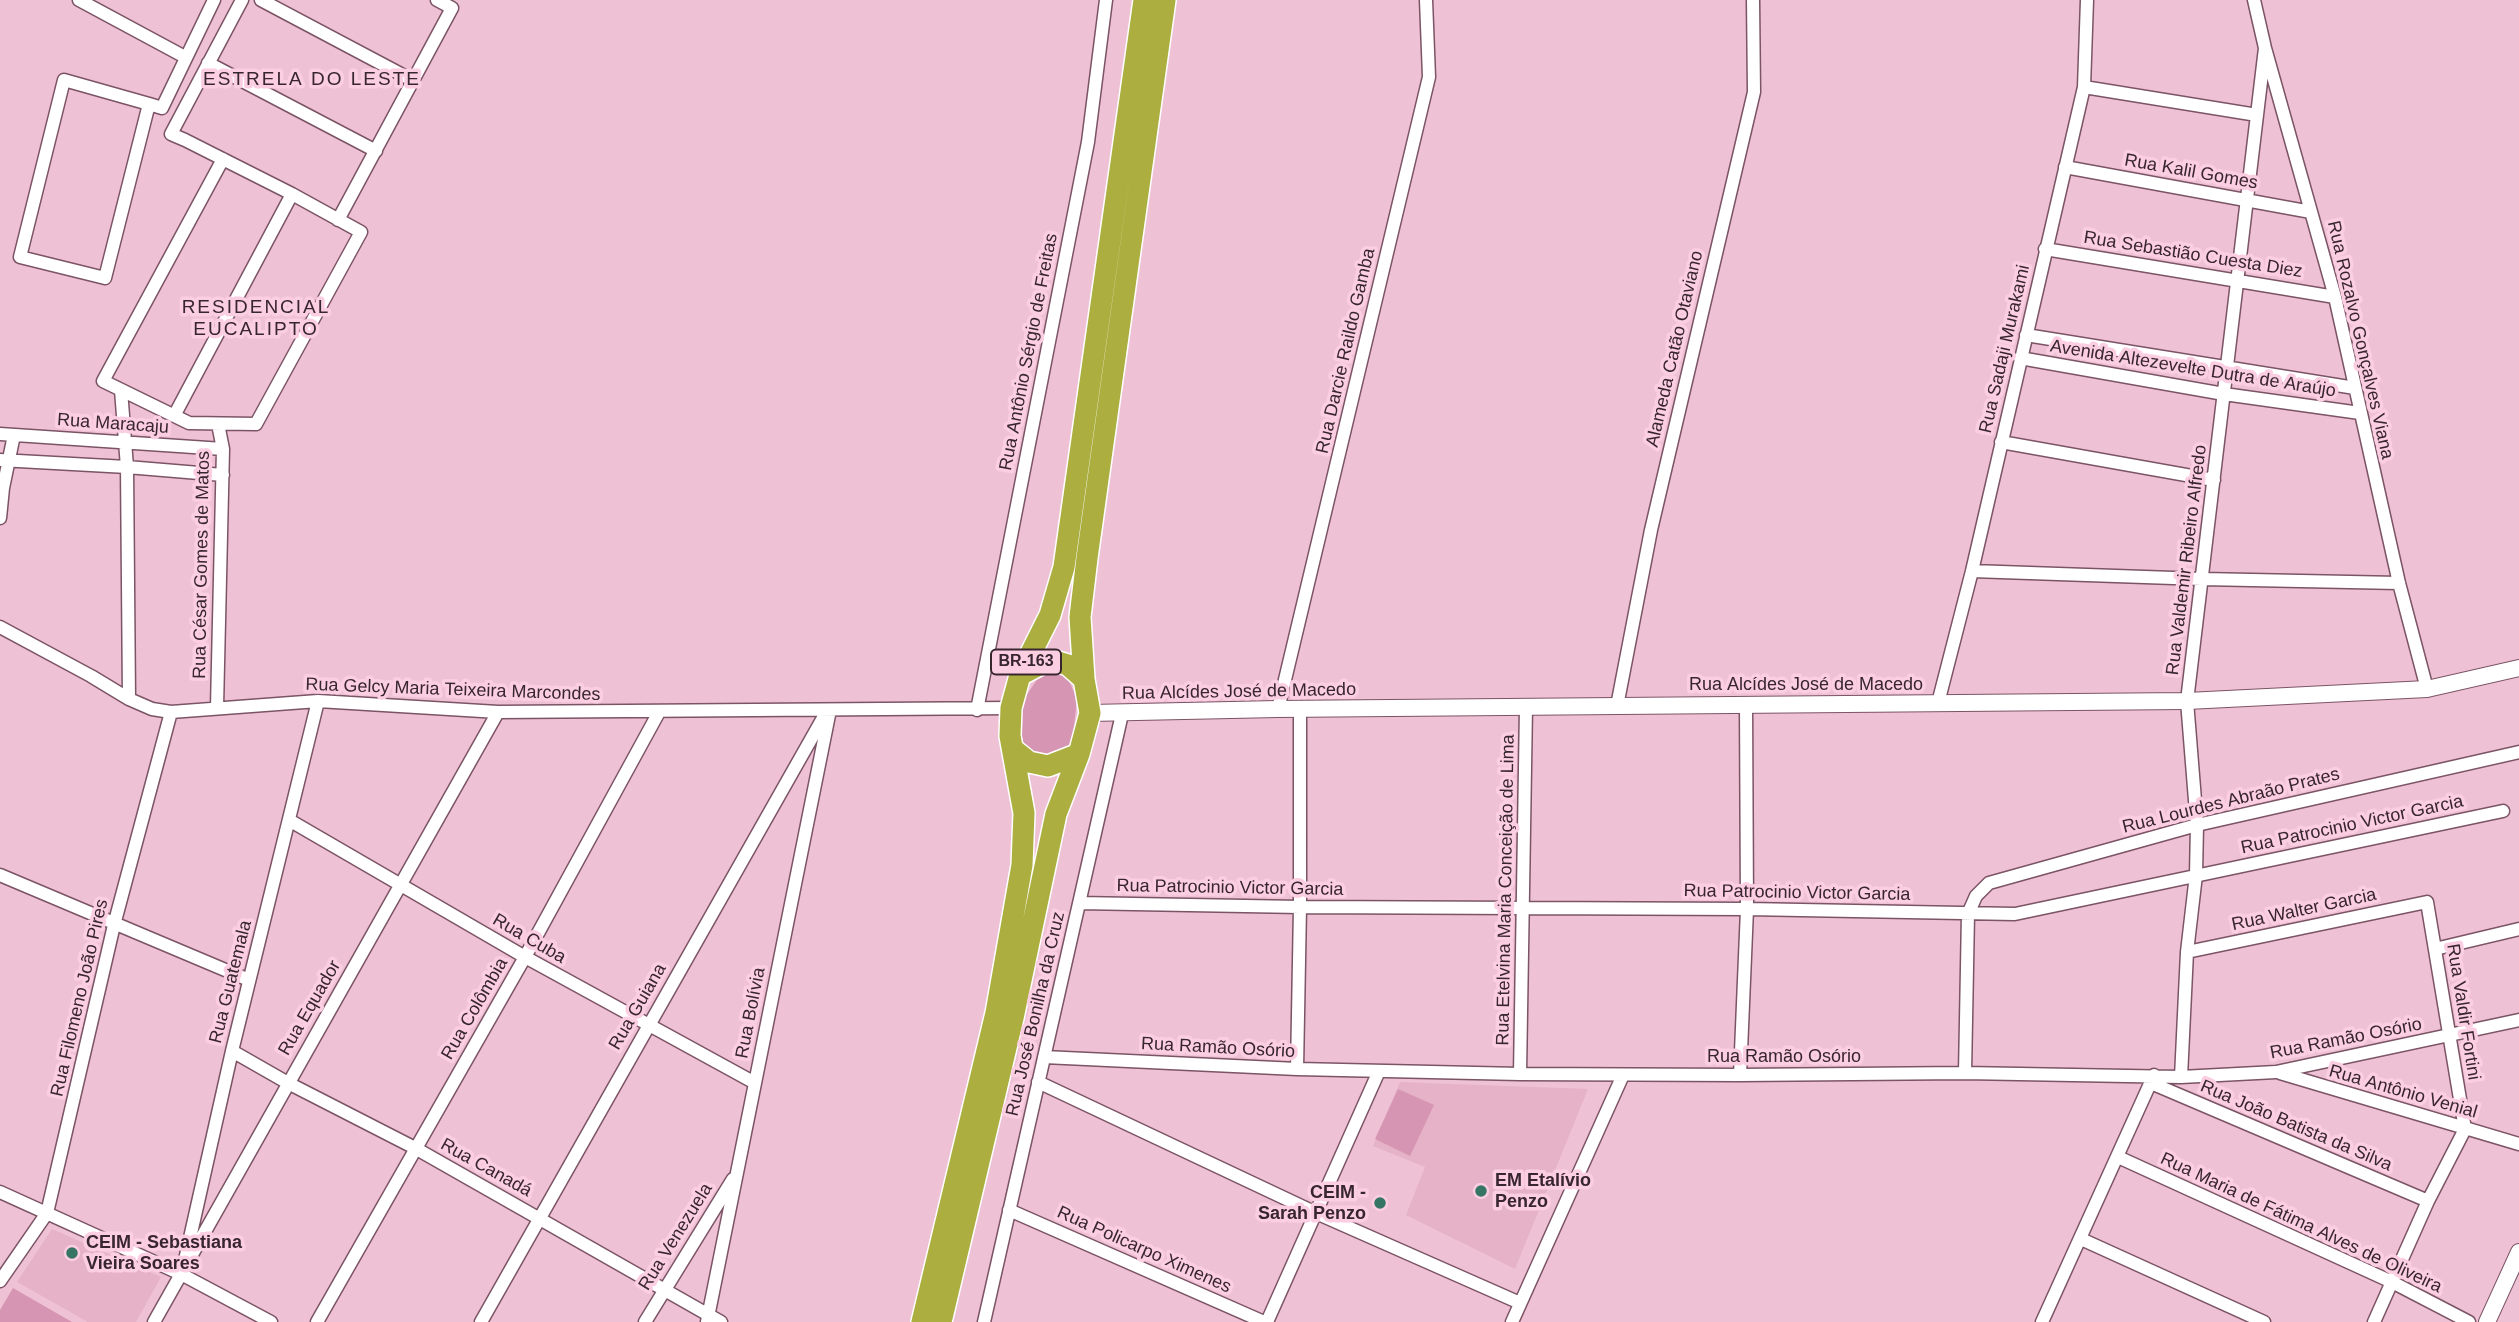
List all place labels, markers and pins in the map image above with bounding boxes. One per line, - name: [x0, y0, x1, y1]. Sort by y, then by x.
- place label: EM Etalívio Penzo: [1495, 1170, 1591, 1212]
- place label: CEIM - Sarah Penzo: [1258, 1182, 1366, 1224]
- marker: EM Etalívio Penzo: [1473, 1183, 1489, 1199]
- marker: CEIM - Sarah Penzo: [1372, 1195, 1388, 1211]
- place label: CEIM - Sebastiana Vieira Soares: [86, 1232, 242, 1274]
- marker: CEIM - Sebastiana Vieira Soares: [64, 1245, 80, 1261]

